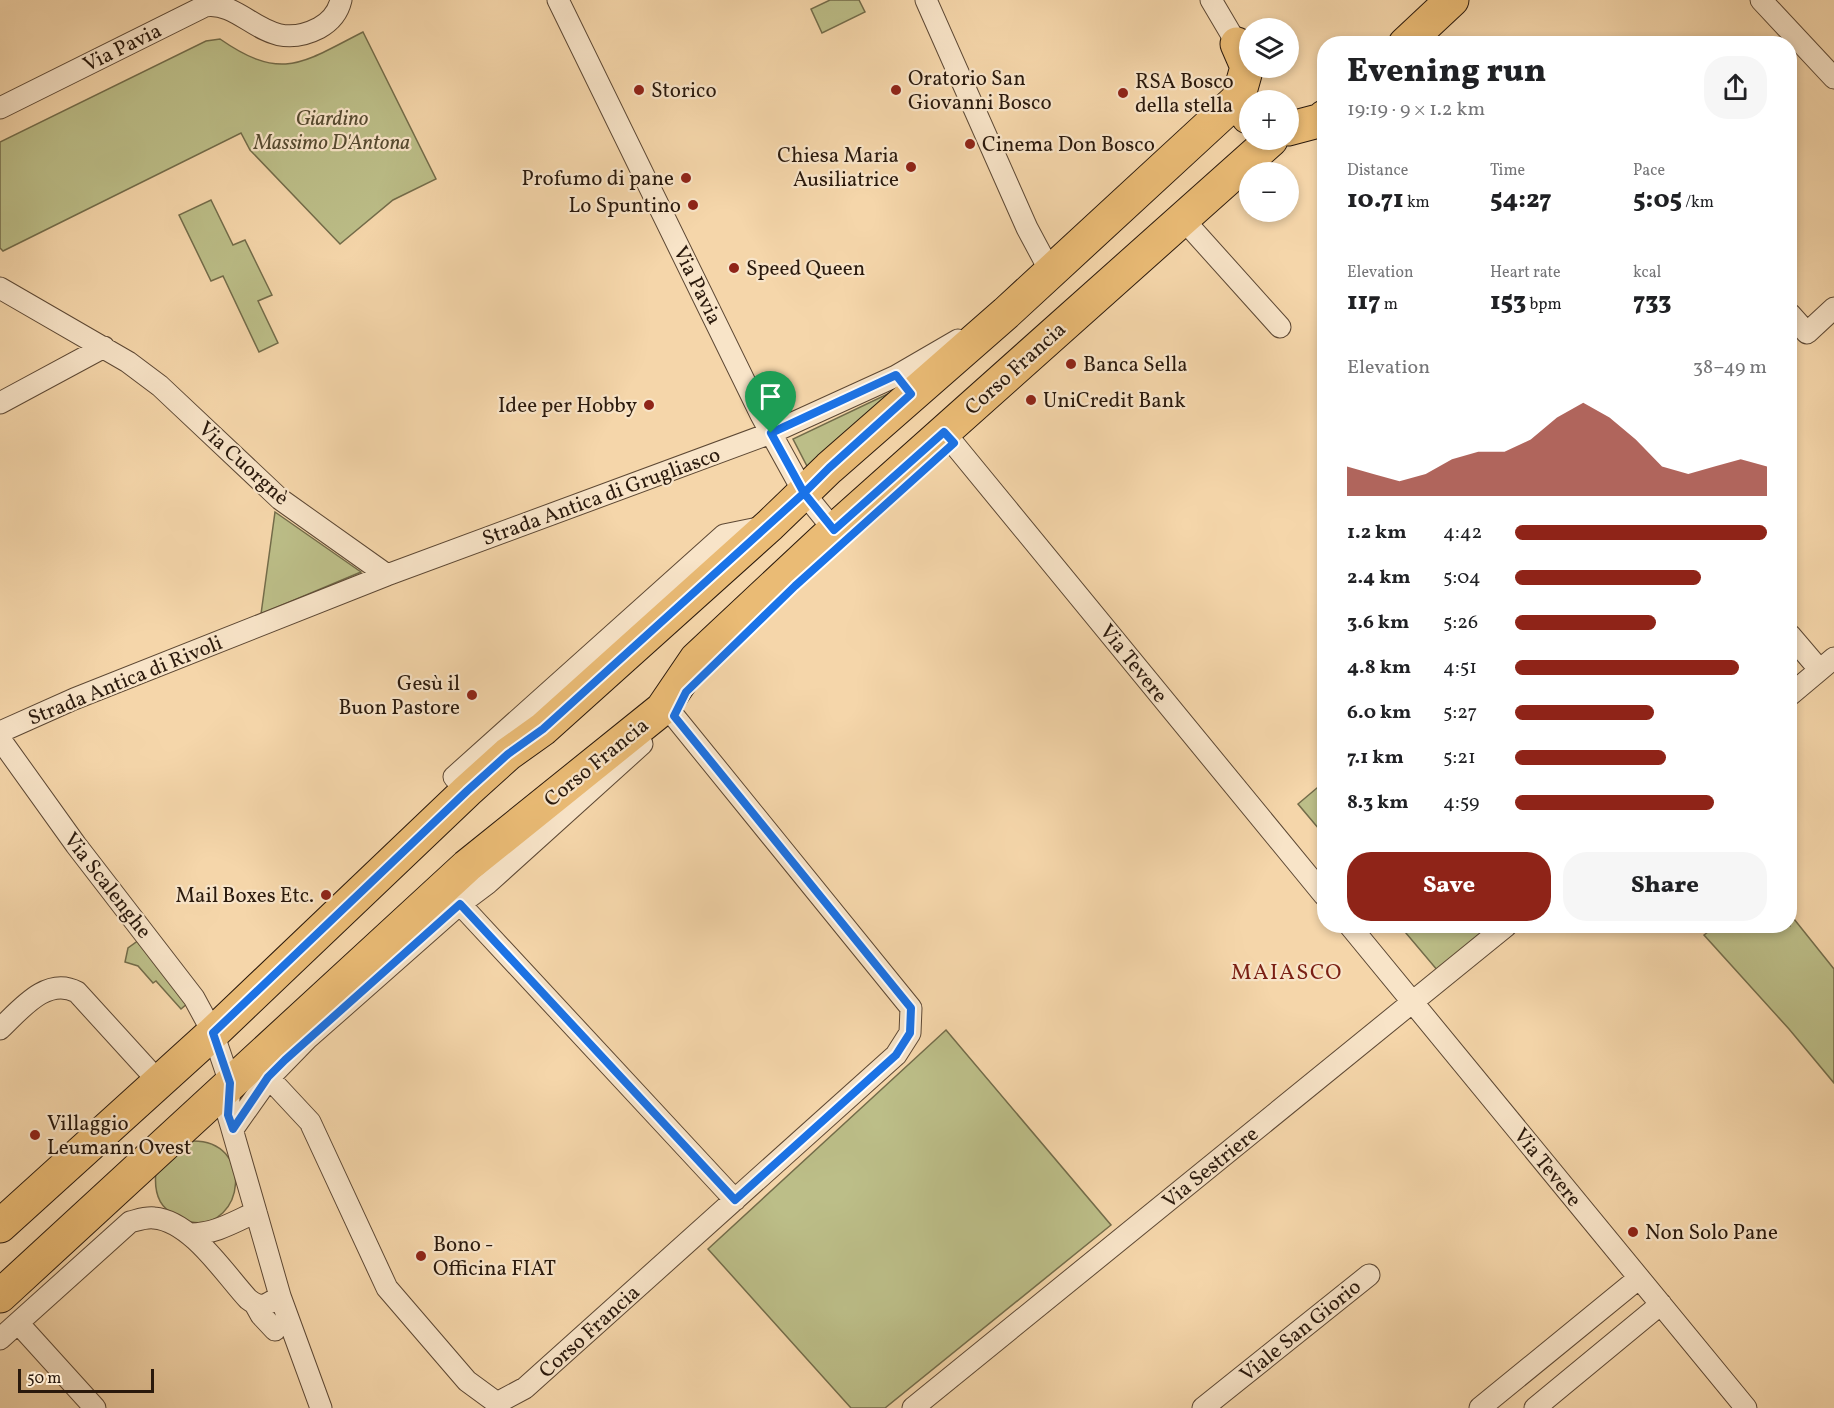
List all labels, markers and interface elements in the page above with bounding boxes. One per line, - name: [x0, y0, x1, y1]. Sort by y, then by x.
- street label: Via Pavia: [78, 17, 167, 80]
- map controls: [1239, 18, 1299, 222]
- button: layers: [1239, 18, 1299, 78]
- text: Evening run: [1347, 50, 1546, 96]
- button: share: [1704, 56, 1767, 119]
- place label: Oratorio San Giovanni Bosco: [908, 65, 1052, 118]
- place label: RSA Bosco della stella: [1135, 68, 1234, 121]
- place label: Storico: [651, 77, 717, 106]
- marker: Storico: [632, 83, 646, 97]
- marker: Oratorio San Giovanni Bosco: [889, 83, 903, 97]
- marker: RSA Bosco della stella: [1116, 86, 1130, 100]
- button: +: [1239, 90, 1299, 150]
- text: 19:19 · 9 × 1.2 km: [1347, 96, 1485, 124]
- park label: Giardino Massimo D'Antona: [253, 105, 410, 158]
- place label: Cinema Don Bosco: [982, 131, 1155, 160]
- marker: Cinema Don Bosco: [963, 137, 977, 151]
- place label: Chiesa Maria Ausiliatrice: [777, 142, 899, 195]
- marker: Chiesa Maria Ausiliatrice: [904, 160, 918, 174]
- text: Distance: [1347, 160, 1408, 182]
- text: Time: [1490, 160, 1525, 182]
- text: Pace: [1633, 160, 1665, 182]
- button: −: [1239, 162, 1299, 222]
- place label: Profumo di pane: [521, 165, 674, 194]
- marker: Profumo di pane: [679, 171, 693, 185]
- text: 10.71: [1347, 182, 1404, 218]
- text: 54:27: [1490, 182, 1552, 218]
- text: 5:05: [1633, 182, 1682, 218]
- place label: Lo Spuntino: [568, 192, 681, 221]
- text: km: [1404, 192, 1430, 214]
- text: /km: [1682, 192, 1714, 214]
- marker: Lo Spuntino: [686, 198, 700, 212]
- street label: Via Pavia: [665, 241, 728, 330]
- place label: Speed Queen: [746, 255, 865, 284]
- marker: Speed Queen: [727, 261, 741, 275]
- text: Elevation: [1347, 262, 1414, 284]
- text: Heart rate: [1490, 262, 1561, 284]
- text: kcal: [1633, 262, 1661, 284]
- text: 117: [1347, 284, 1381, 320]
- text: 153: [1490, 284, 1526, 320]
- text: 733: [1633, 284, 1672, 320]
- text: m: [1381, 294, 1398, 316]
- text: bpm: [1526, 294, 1562, 316]
- street label: Corso Francia: [959, 316, 1073, 422]
- place label: Banca Sella: [1083, 351, 1188, 380]
- text: Elevation: [1347, 354, 1430, 382]
- text: 38–49 m: [1693, 354, 1767, 382]
- marker: Banca Sella: [1064, 357, 1078, 371]
- pin: [745, 371, 796, 433]
- icon: arrive: [754, 380, 787, 413]
- place label: UniCredit Bank: [1043, 387, 1186, 416]
- place label: Idee per Hobby: [498, 392, 638, 421]
- marker: UniCredit Bank: [1024, 393, 1038, 407]
- marker: Idee per Hobby: [642, 398, 656, 412]
- street label: Via Cuorgnè: [191, 416, 295, 513]
- street label: Strada Antica di Grugliasco: [478, 441, 725, 554]
- text: 1.2 km: [1347, 519, 1407, 547]
- text: 4:42: [1443, 519, 1482, 547]
- text: 2.4 km: [1347, 564, 1411, 592]
- text: 5:04: [1443, 564, 1481, 592]
- text: 3.6 km: [1347, 609, 1409, 637]
- text: 5:26: [1443, 609, 1478, 637]
- street label: Via Tevere: [1092, 618, 1174, 710]
- street label: Strada Antica di Rivoli: [24, 629, 227, 734]
- text: 4.8 km: [1347, 654, 1411, 682]
- text: 4:51: [1443, 654, 1477, 682]
- place label: Gesù il Buon Pastore: [338, 670, 460, 723]
- marker: Gesù il Buon Pastore: [465, 688, 479, 702]
- text: 6.0 km: [1347, 699, 1411, 727]
- text: 5:27: [1443, 699, 1477, 727]
- street label: Corso Francia: [538, 712, 655, 814]
- text: 7.1 km: [1347, 744, 1404, 772]
- text: 5:21: [1443, 744, 1476, 772]
- text: 8.3 km: [1347, 789, 1409, 817]
- text: 4:59: [1443, 789, 1479, 817]
- street label: Via Scalenghe: [56, 827, 158, 945]
- button: Save: [1347, 852, 1551, 921]
- button: Share: [1563, 852, 1767, 921]
- place label: Mail Boxes Etc.: [176, 882, 314, 911]
- marker: Mail Boxes Etc.: [319, 888, 333, 902]
- district label: MAIASCO: [1231, 958, 1343, 989]
- place label: Villaggio Leumann Ovest: [47, 1110, 191, 1163]
- street label: Via Sestriere: [1157, 1120, 1265, 1216]
- street label: Via Tevere: [1506, 1122, 1588, 1214]
- marker: Villaggio Leumann Ovest: [28, 1128, 42, 1142]
- place label: Non Solo Pane: [1645, 1219, 1778, 1248]
- marker: Non Solo Pane: [1626, 1225, 1640, 1239]
- place label: Bono - Officina FIAT: [433, 1231, 556, 1284]
- marker: Bono - Officina FIAT: [414, 1249, 428, 1263]
- street label: Viale San Giorio: [1234, 1273, 1368, 1389]
- street label: Corso Francia: [533, 1279, 647, 1385]
- scale bar: [18, 1366, 154, 1394]
- text: 50 m: [27, 1368, 61, 1390]

